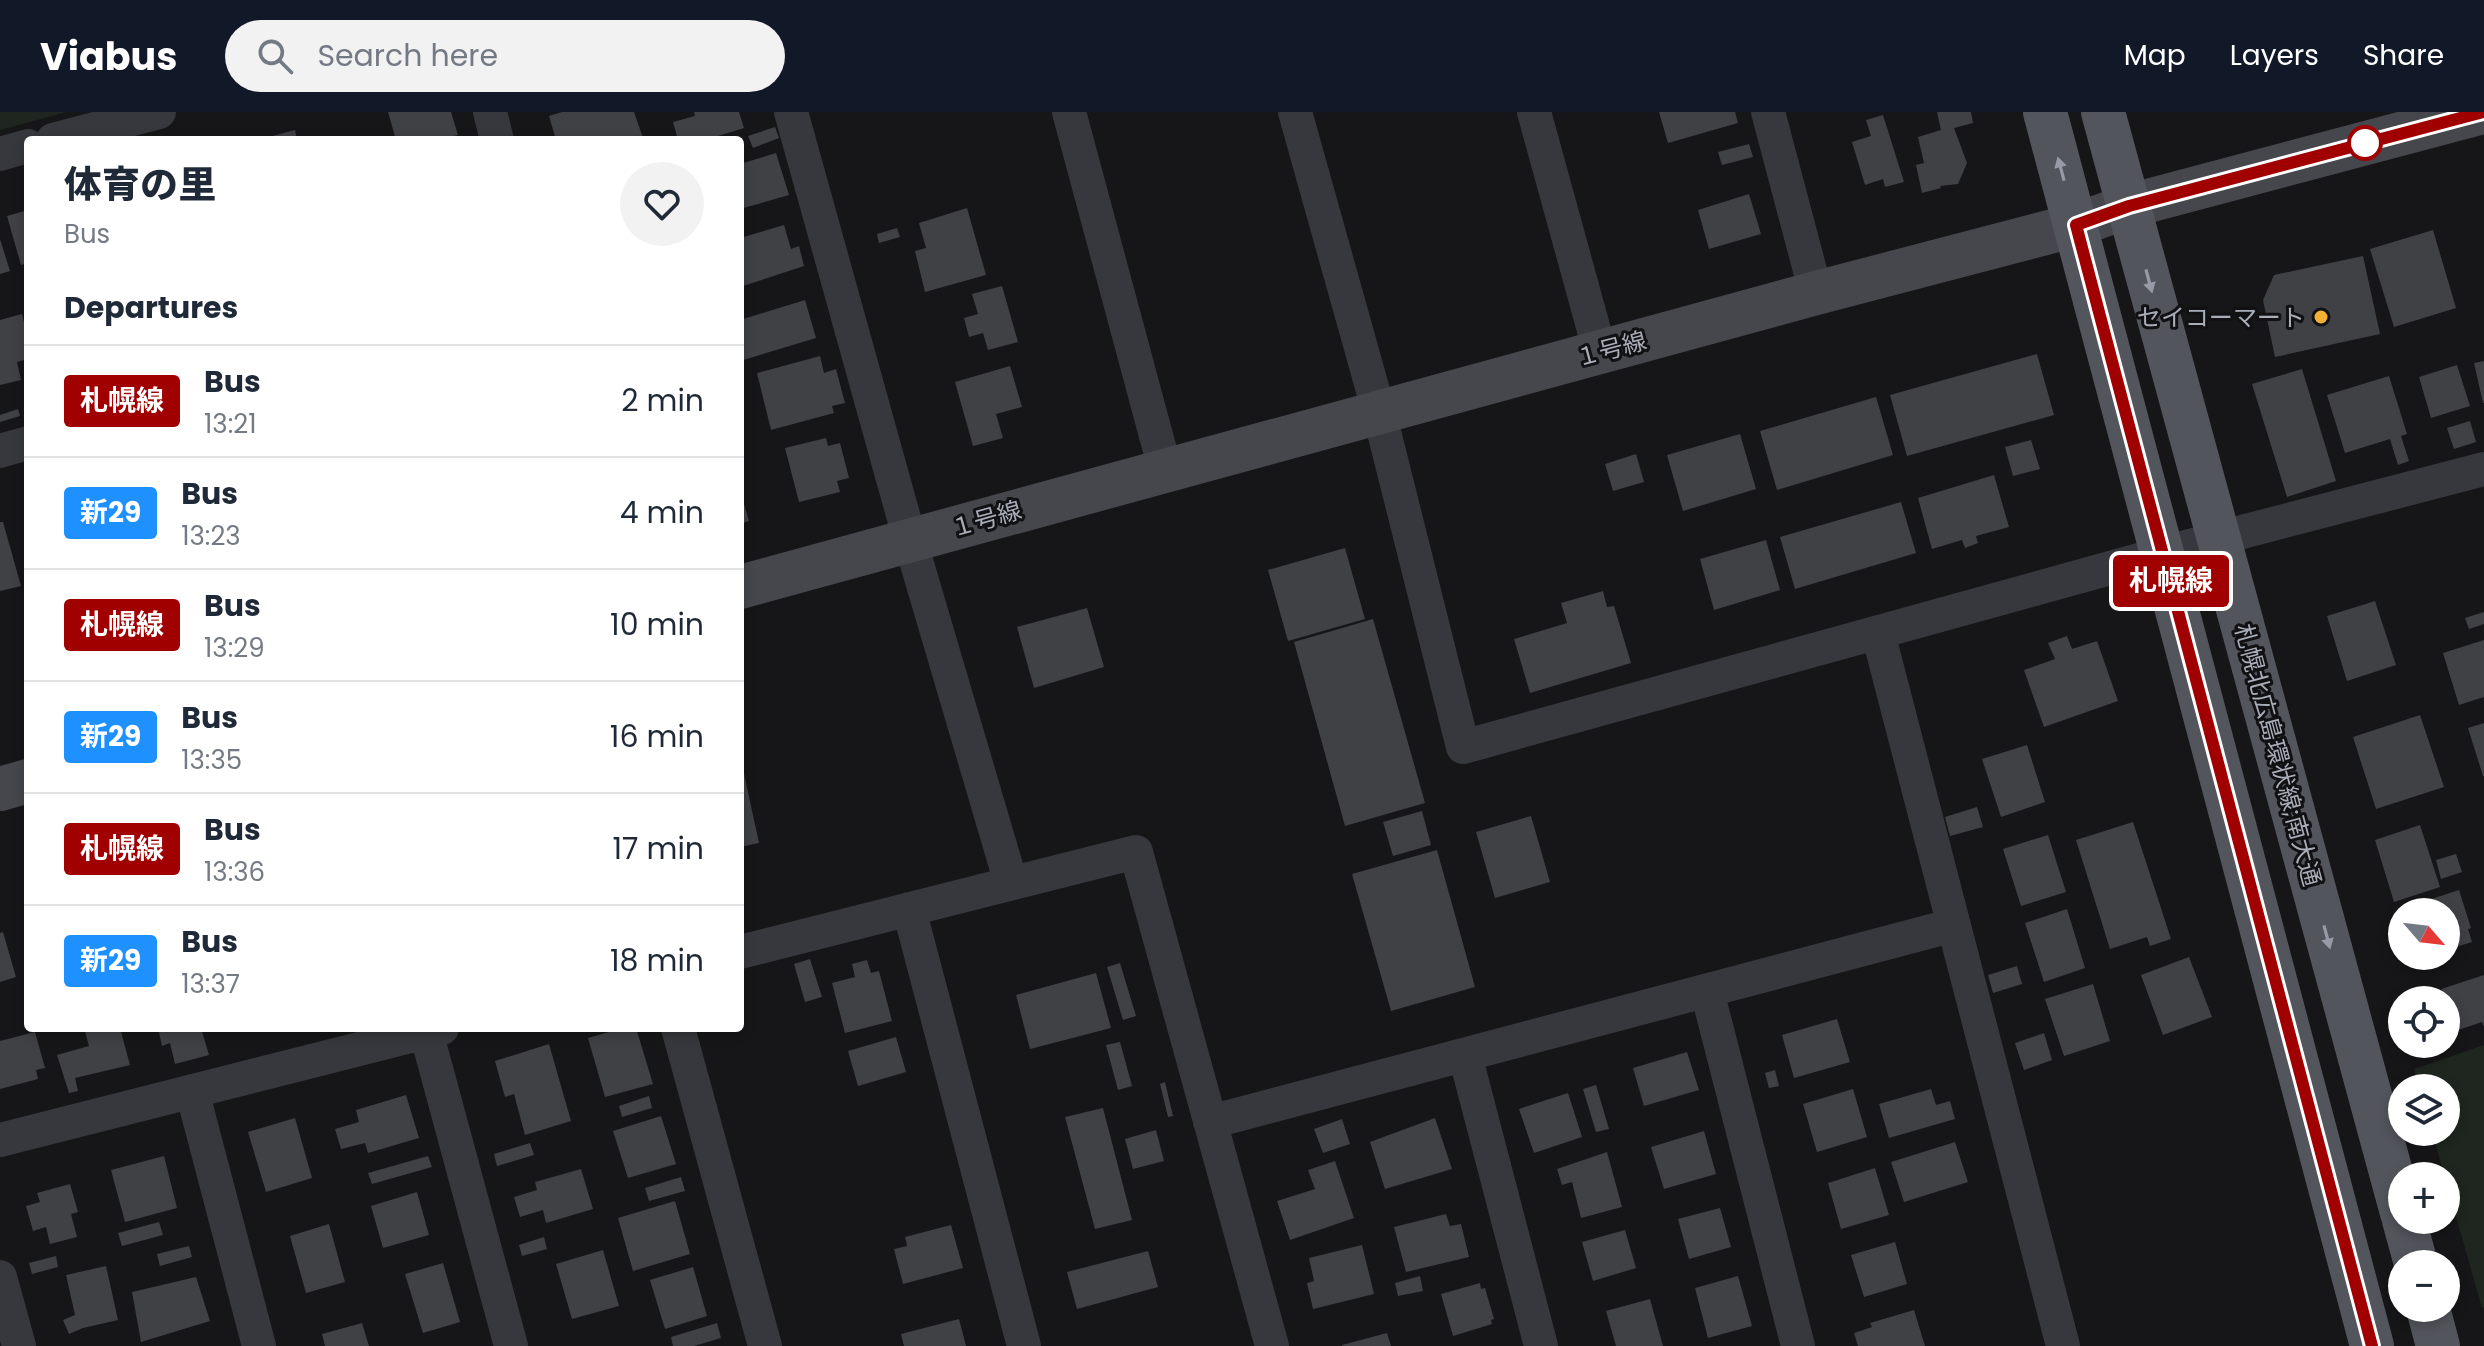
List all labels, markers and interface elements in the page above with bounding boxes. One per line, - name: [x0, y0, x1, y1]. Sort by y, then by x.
- search box: [225, 20, 785, 92]
- text: Viabus: [40, 30, 177, 83]
- icon: search: [253, 34, 297, 78]
- text: Search here: [317, 34, 498, 77]
- text: Map: [2124, 36, 2186, 75]
- text: Layers: [2230, 36, 2319, 75]
- text: Share: [2363, 36, 2444, 75]
- unlabelled marker: [2348, 126, 2382, 160]
- one-way arrow: [2054, 156, 2066, 181]
- text: 体育の里: [64, 158, 216, 211]
- button: heart: [620, 162, 704, 246]
- text: Bus: [64, 216, 110, 252]
- one-way arrow: [2143, 270, 2156, 294]
- text: Departures: [64, 286, 238, 329]
- place label: セイコーマート: [2137, 301, 2305, 334]
- marker: セイコーマート: [2312, 308, 2330, 326]
- street label: １号線: [1572, 324, 1650, 374]
- text: Bus: [204, 360, 261, 403]
- text: 2 min: [621, 379, 704, 422]
- text: 札幌線: [80, 381, 164, 420]
- text: 13:21: [204, 406, 256, 442]
- text: Bus: [181, 472, 238, 515]
- text: 4 min: [620, 491, 704, 534]
- text: 新29: [80, 493, 141, 532]
- street label: １号線: [947, 493, 1025, 545]
- text: 13:23: [181, 518, 241, 554]
- line badge: 札幌線: [2125, 555, 2217, 607]
- text: 札幌線: [2129, 561, 2213, 600]
- text: Bus: [204, 584, 261, 627]
- text: 10 min: [610, 603, 704, 646]
- text: 札幌線: [80, 605, 164, 644]
- street label: 札幌北広島環状線;南大通: [2227, 620, 2329, 890]
- text: 13:29: [204, 630, 265, 666]
- text: Bus: [181, 696, 238, 739]
- text: 16 min: [610, 715, 704, 758]
- text: 新29: [80, 717, 141, 756]
- text: 13:35: [181, 742, 242, 778]
- text: Bus: [204, 808, 261, 851]
- text: 17 min: [613, 827, 704, 870]
- text: 札幌線: [80, 829, 164, 868]
- text: 13:36: [204, 854, 265, 890]
- north arrow: [2388, 898, 2460, 970]
- map controls: [2388, 898, 2460, 1322]
- text: Bus: [181, 920, 238, 963]
- one-way arrow: [2322, 925, 2334, 950]
- text: 18 min: [610, 939, 704, 982]
- text: 新29: [80, 941, 141, 980]
- text: 13:37: [181, 966, 240, 1002]
- button: locate: [2388, 986, 2460, 1058]
- button: layers: [2388, 1074, 2460, 1146]
- button: +: [2388, 1162, 2460, 1234]
- button: −: [2388, 1250, 2460, 1322]

